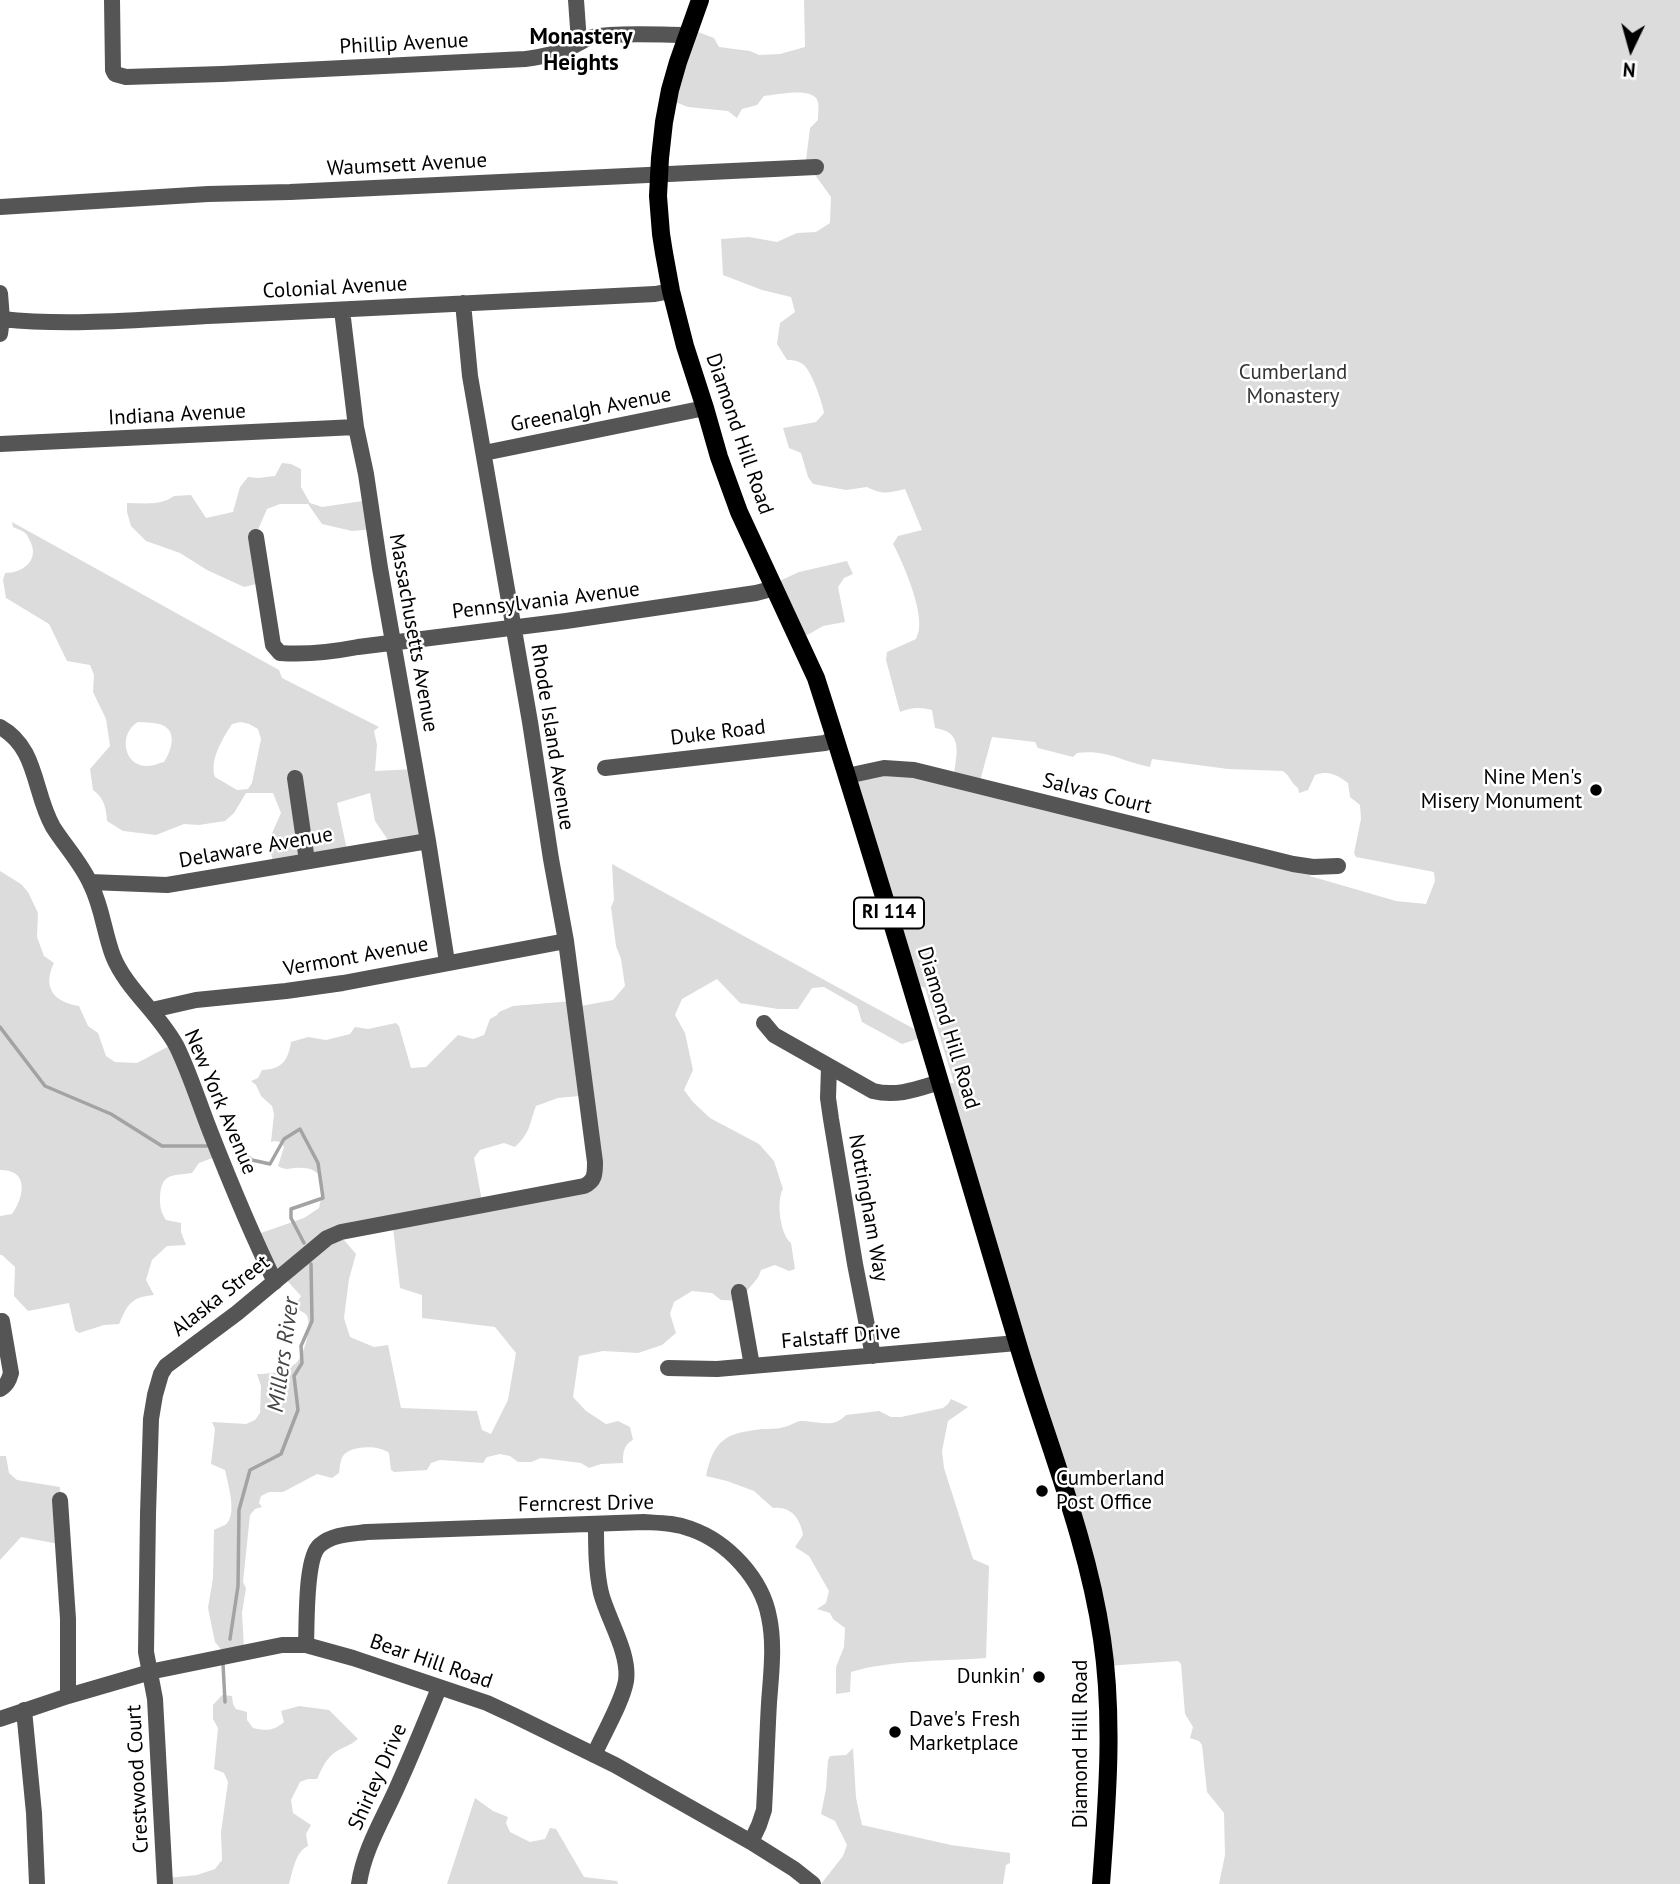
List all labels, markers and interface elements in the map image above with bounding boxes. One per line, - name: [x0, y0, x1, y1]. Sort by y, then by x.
- north arrow: [1596, 14, 1666, 84]
- district label: Monastery Heights: [529, 23, 633, 77]
- street label: Phillip Avenue: [339, 28, 469, 60]
- text: N: [1622, 57, 1636, 82]
- street label: Waumsett Avenue: [326, 148, 488, 182]
- street label: Colonial Avenue: [262, 272, 408, 304]
- street label: Diamond Hill Road: [700, 350, 778, 518]
- park label: Cumberland Monastery: [1239, 360, 1347, 410]
- street label: Greenalgh Avenue: [509, 382, 673, 438]
- street label: Indiana Avenue: [107, 399, 247, 431]
- street label: Massachusetts Avenue: [383, 532, 443, 734]
- street label: Pennsylvania Avenue: [451, 577, 641, 625]
- street label: Rhode Island Avenue: [525, 642, 579, 832]
- street label: Duke Road: [669, 715, 767, 751]
- place label: Nine Men's Misery Monument: [1421, 765, 1582, 815]
- street label: Salvas Court: [1040, 768, 1154, 820]
- marker: Nine Men's Misery Monument: [1588, 782, 1604, 798]
- street label: Delaware Avenue: [177, 822, 335, 874]
- road number: RI 114: [854, 897, 924, 928]
- street label: Vermont Avenue: [282, 932, 430, 982]
- street label: Diamond Hill Road: [911, 944, 985, 1112]
- street label: New York Avenue: [178, 1026, 262, 1178]
- street label: Nottingham Way: [843, 1132, 893, 1284]
- street label: Alaska Street: [167, 1250, 275, 1342]
- water label: Millers River: [262, 1296, 306, 1414]
- street label: Falstaff Drive: [780, 1319, 902, 1355]
- place label: Cumberland Post Office: [1056, 1466, 1164, 1516]
- marker: Cumberland Post Office: [1034, 1483, 1050, 1499]
- street label: Ferncrest Drive: [518, 1490, 654, 1518]
- street label: Bear Hill Road: [366, 1629, 496, 1695]
- street label: Diamond Hill Road: [1068, 1660, 1094, 1828]
- place label: Dunkin': [957, 1664, 1025, 1690]
- marker: Dunkin': [1031, 1669, 1047, 1685]
- street label: Crestwood Court: [122, 1704, 154, 1854]
- place label: Dave's Fresh Marketplace: [909, 1707, 1020, 1757]
- street label: Shirley Drive: [343, 1720, 413, 1834]
- marker: Dave's Fresh Marketplace: [887, 1724, 903, 1740]

